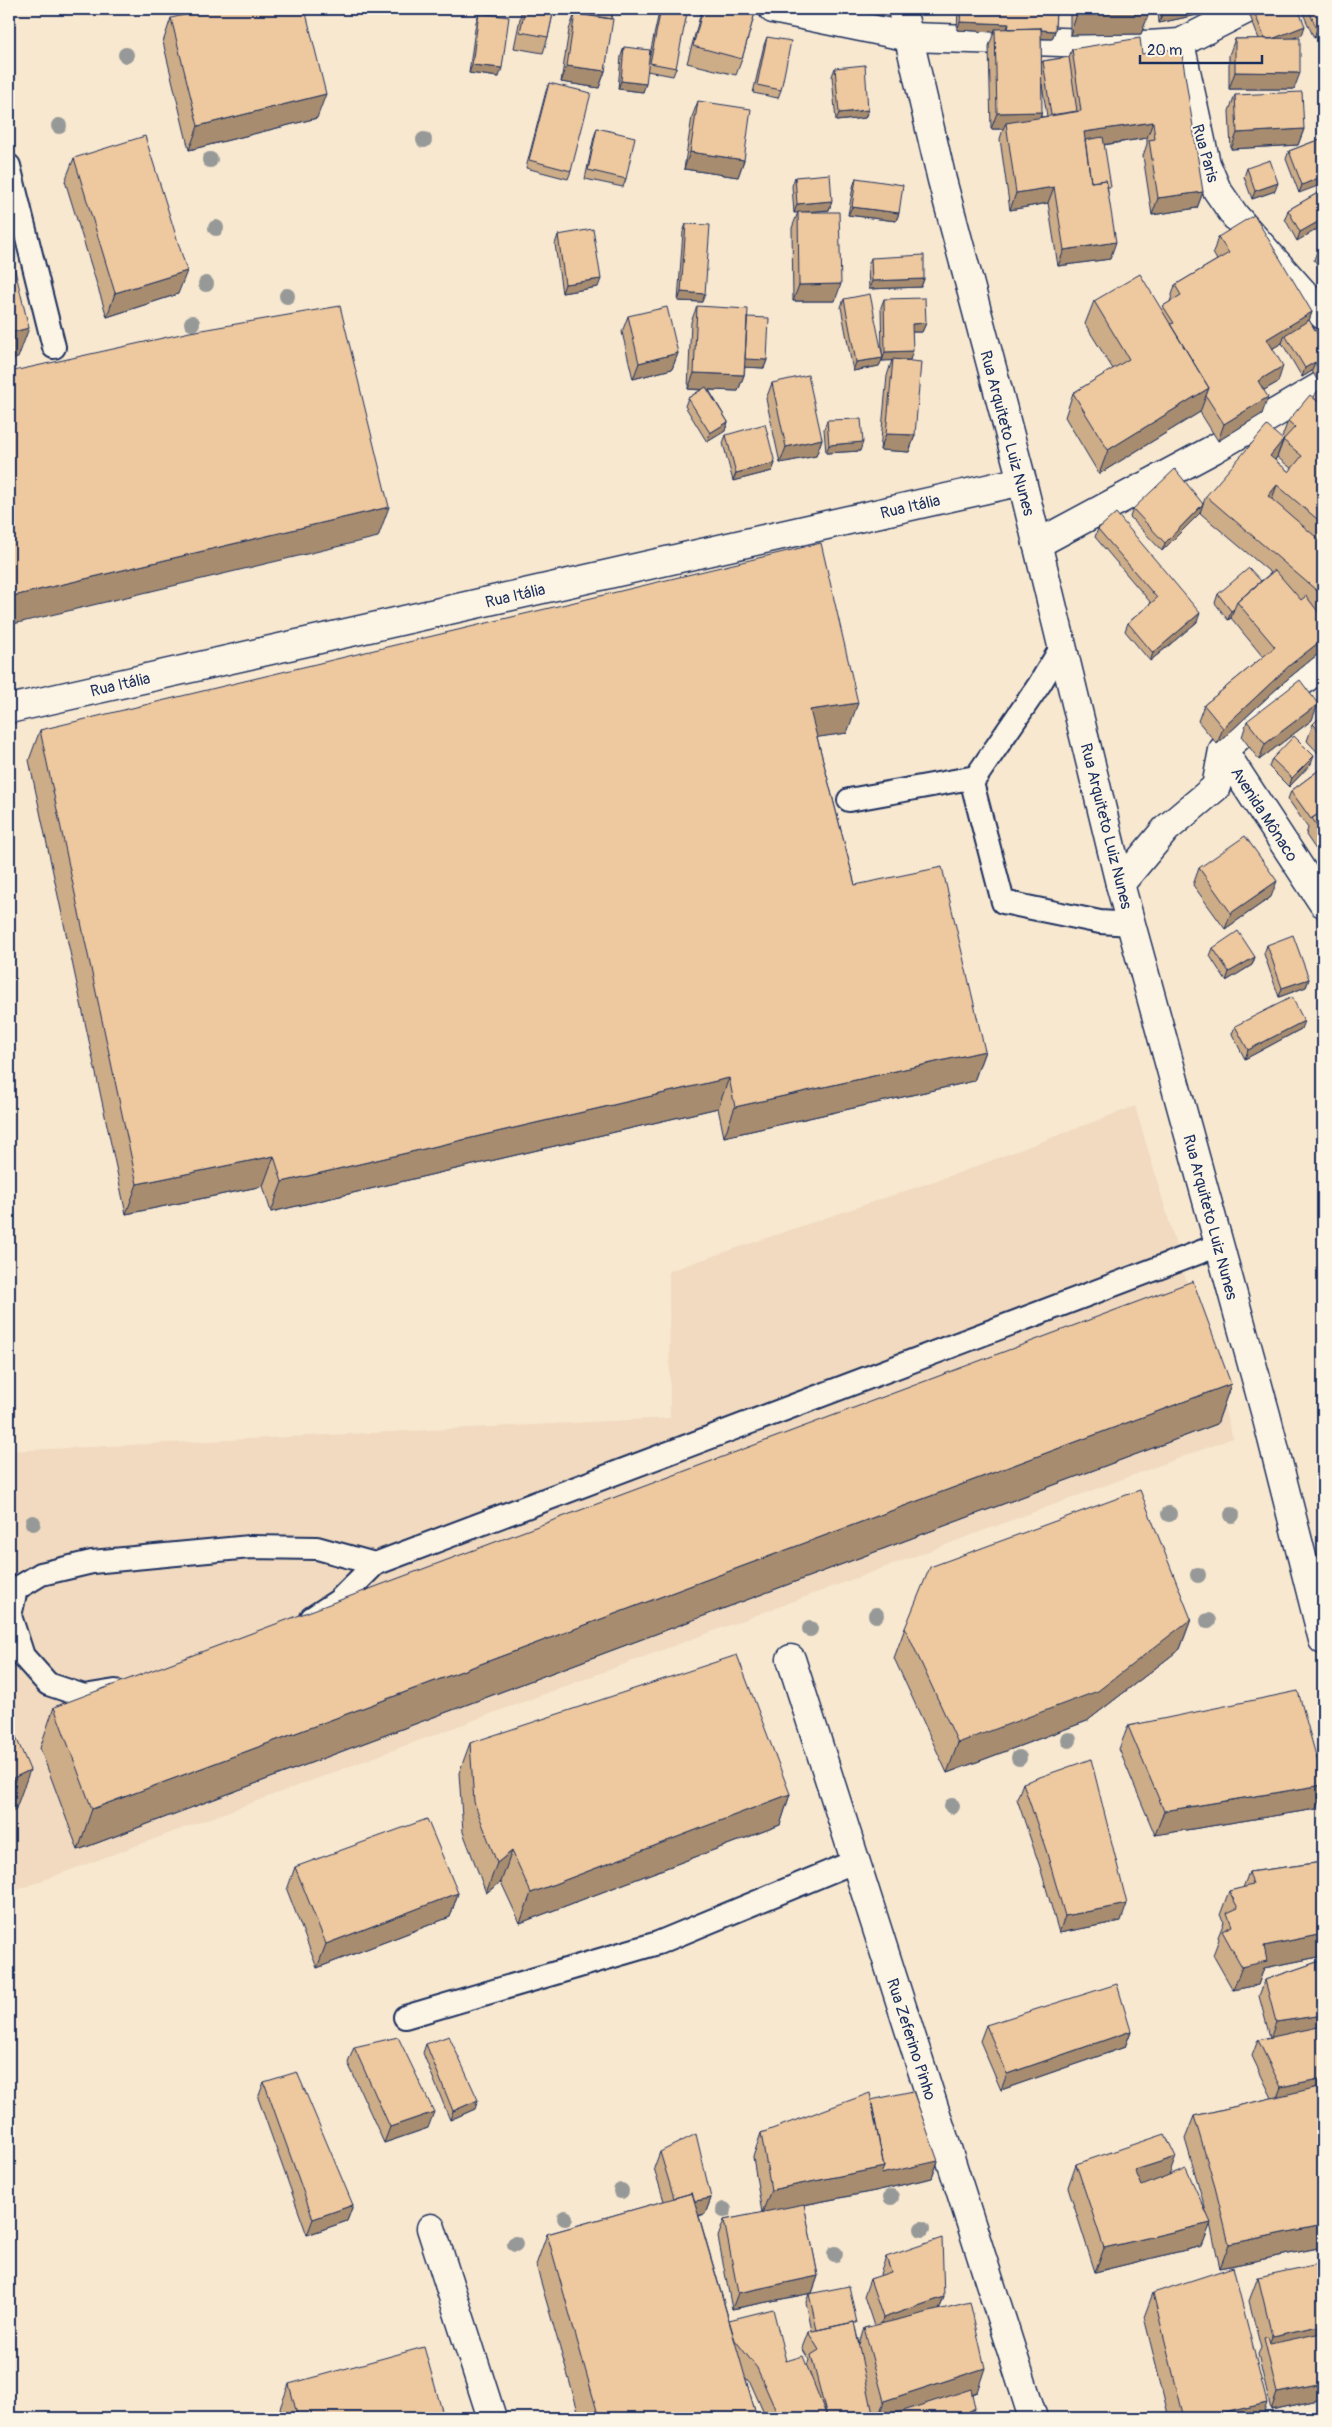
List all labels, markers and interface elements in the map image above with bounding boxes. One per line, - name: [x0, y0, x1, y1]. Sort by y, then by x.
- scale bar: [1140, 32, 1262, 64]
- text: 20 m: [1147, 41, 1182, 60]
- street label: Rua Paris: [1187, 122, 1223, 185]
- street label: Rua Arquiteto Luiz Nunes: [975, 348, 1039, 518]
- street label: Rua Itália: [878, 490, 942, 524]
- street label: Rua Itália: [483, 579, 547, 613]
- street label: Rua Itália: [88, 668, 152, 702]
- street label: Rua Arquiteto Luiz Nunes: [1076, 741, 1136, 911]
- street label: Avenida Mônaco: [1226, 764, 1302, 866]
- street label: Rua Arquiteto Luiz Nunes: [1178, 1132, 1242, 1302]
- street label: Rua Zeferino Pinho: [882, 1976, 940, 2103]

